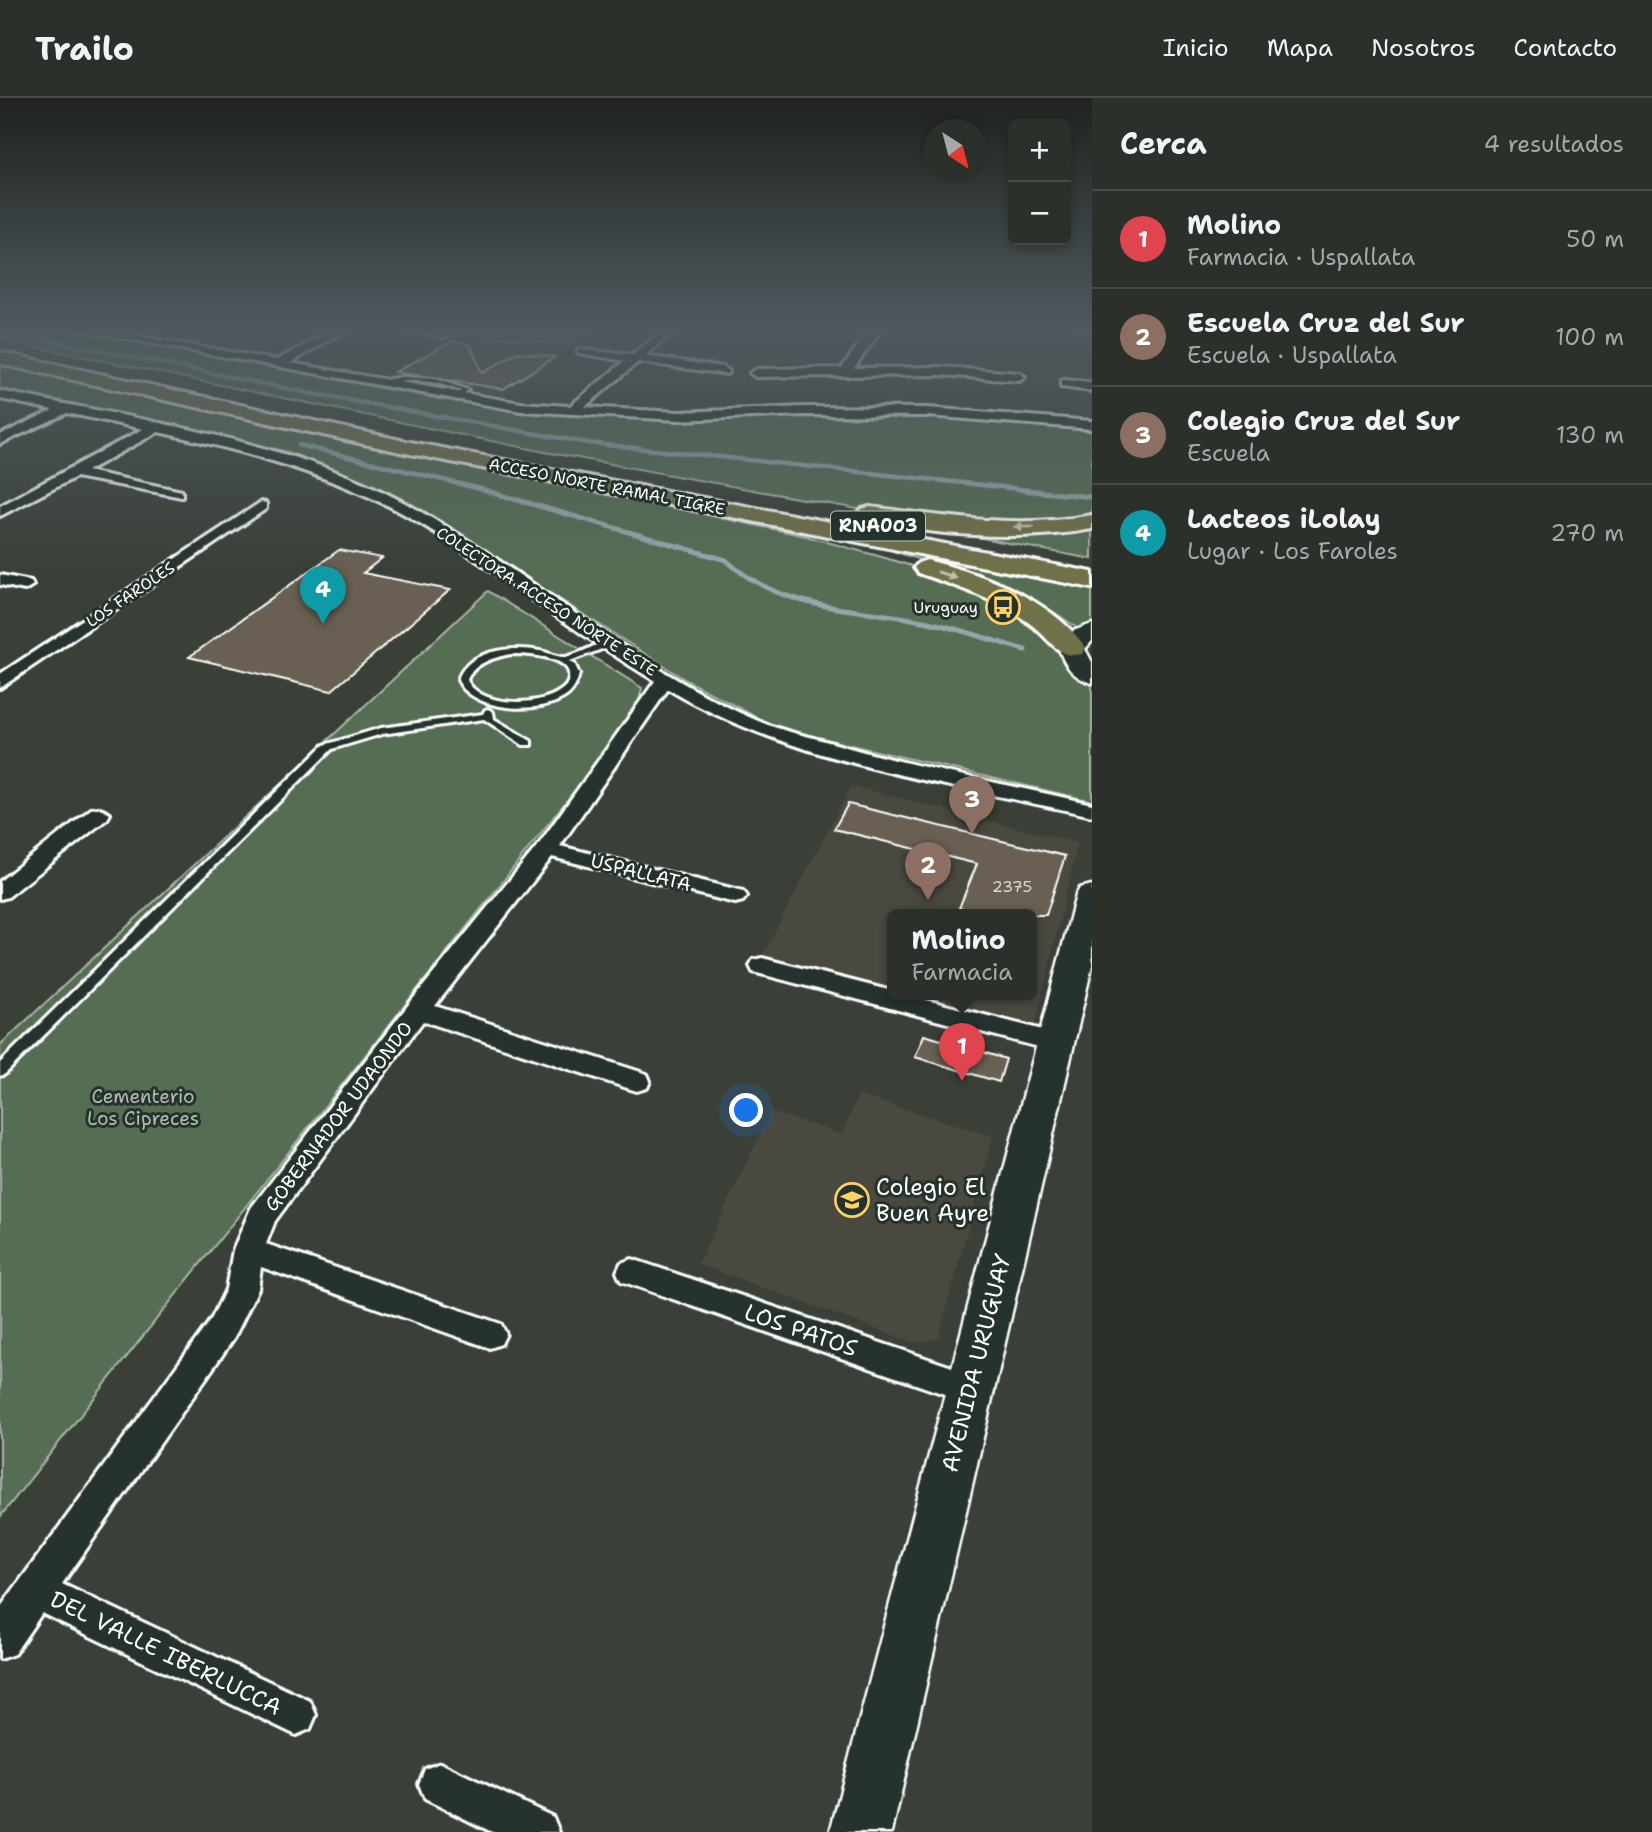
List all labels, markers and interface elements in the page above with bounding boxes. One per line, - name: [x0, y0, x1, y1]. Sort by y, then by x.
- text: Trailo: [35, 26, 134, 71]
- text: Inicio: [1163, 32, 1229, 64]
- text: Mapa: [1267, 32, 1333, 64]
- text: Nosotros: [1371, 32, 1476, 64]
- text: Contacto: [1514, 32, 1617, 64]
- north arrow: [924, 119, 987, 182]
- map controls: [1008, 119, 1071, 245]
- button: +: [1008, 119, 1071, 182]
- text: Cerca: [1120, 123, 1207, 164]
- text: 4 resultados: [1484, 129, 1624, 159]
- button: −: [1008, 182, 1071, 245]
- text: Molino: [1187, 207, 1281, 242]
- text: 1: [1138, 224, 1148, 254]
- text: 50 m: [1566, 224, 1624, 254]
- text: Farmacia · Uspallata: [1187, 242, 1415, 272]
- text: Escuela Cruz del Sur: [1187, 305, 1465, 340]
- text: 2: [1135, 322, 1151, 352]
- text: 100 m: [1555, 322, 1624, 352]
- text: Escuela · Uspallata: [1187, 340, 1397, 370]
- text: Colegio Cruz del Sur: [1187, 403, 1460, 438]
- text: 3: [1135, 420, 1151, 450]
- text: 130 m: [1556, 420, 1624, 450]
- text: Escuela: [1187, 438, 1270, 468]
- street label: ACCESO NORTE RAMAL TIGRE: [487, 453, 727, 520]
- text: Lacteos iLolay: [1187, 501, 1381, 536]
- road number: RNA003: [831, 512, 925, 540]
- text: 4: [1135, 518, 1151, 548]
- text: 270 m: [1550, 518, 1624, 548]
- one-way arrow: [1013, 521, 1035, 533]
- street label: COLECTORA ACCESO NORTE ESTE: [432, 522, 661, 681]
- text: Lugar · Los Faroles: [1187, 536, 1398, 566]
- street label: LOS FAROLES: [82, 557, 179, 632]
- pin: 4: [300, 566, 346, 624]
- one-way arrow: [936, 570, 957, 581]
- bus stop icon: Uruguay: [984, 588, 1022, 626]
- place label: Uruguay: [913, 597, 978, 618]
- pin: 3: [949, 776, 995, 834]
- pin: 2: [905, 842, 951, 900]
- street label: USPALLATA: [588, 848, 694, 897]
- house number: 2375: [992, 876, 1032, 897]
- popup: [887, 909, 1037, 1000]
- text: Molino: [911, 922, 1006, 957]
- text: Farmacia: [911, 957, 1013, 987]
- street label: GOBERNADOR UDAONDO: [259, 1016, 418, 1216]
- pin: 1: [939, 1023, 985, 1081]
- park label: Cementerio Los Cipreces: [87, 1084, 199, 1131]
- your location: [729, 1093, 763, 1127]
- place label: Colegio El Buen Ayre: [876, 1172, 989, 1228]
- school or university icon: Colegio El Buen Ayre: [833, 1181, 871, 1219]
- street label: AVENIDA URUGUAY: [934, 1251, 1018, 1475]
- street label: LOS PATOS: [740, 1297, 862, 1363]
- street label: DEL VALLE IBERLUCCA: [45, 1584, 287, 1722]

